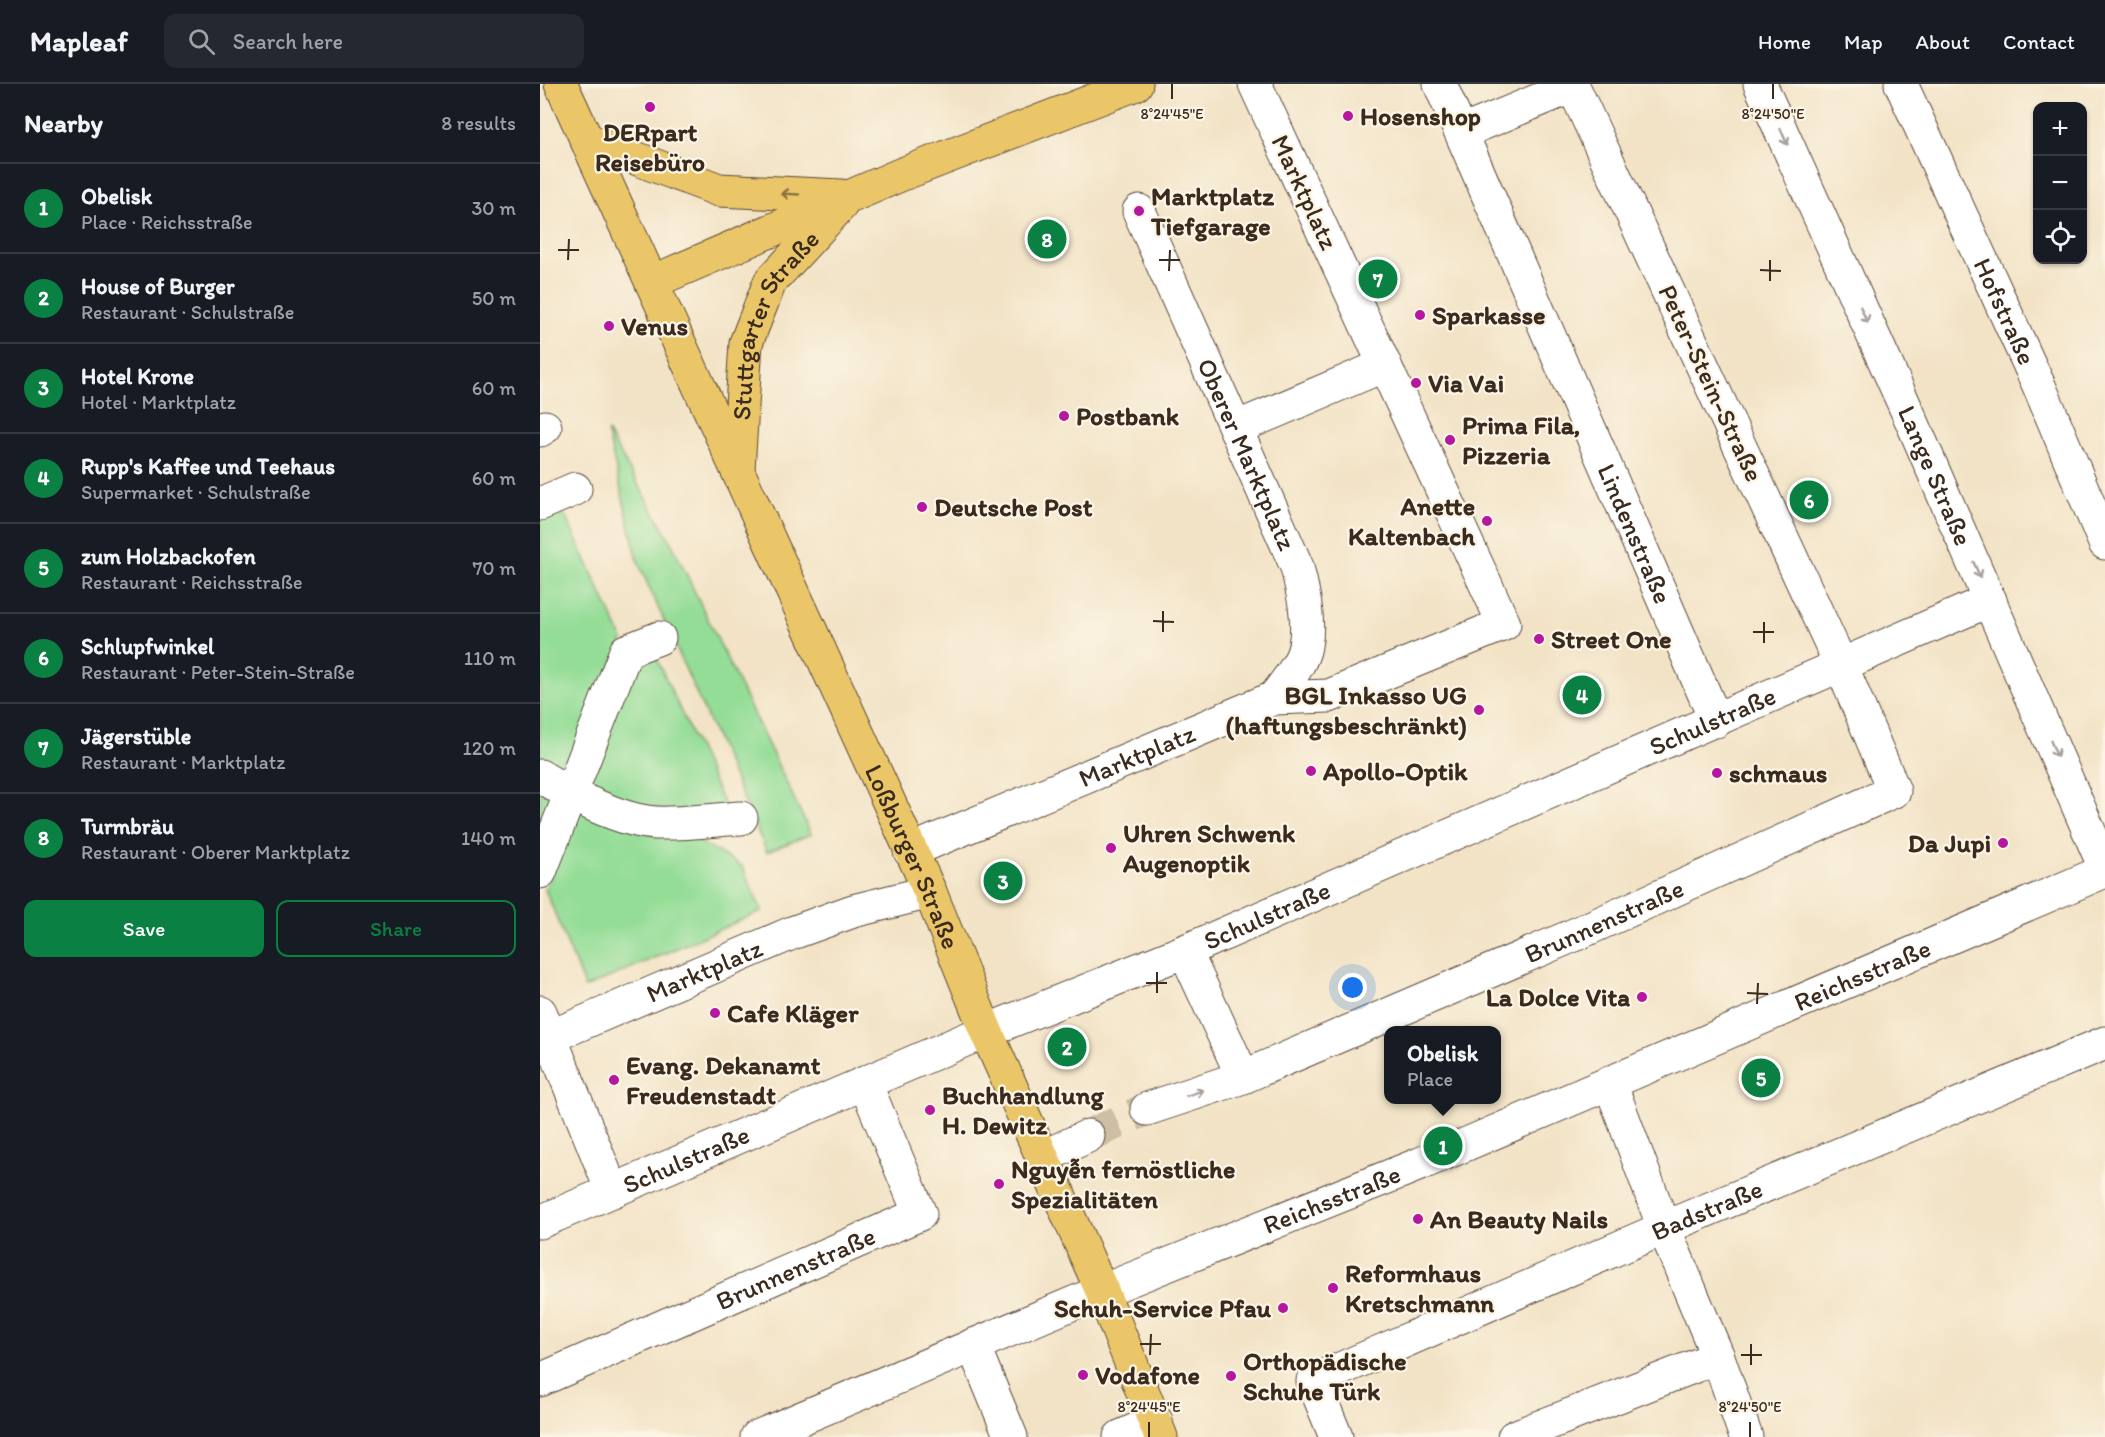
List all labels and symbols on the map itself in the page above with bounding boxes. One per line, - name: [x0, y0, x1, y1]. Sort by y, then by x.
- marker: DERpart Reisebüro: [643, 100, 657, 114]
- place label: Hosenshop: [1360, 100, 1481, 132]
- text: 8°24'45"E: [1141, 105, 1204, 123]
- text: 8°24'50"E: [1741, 105, 1805, 123]
- marker: Hosenshop: [1341, 109, 1355, 123]
- place label: DERpart Reisebüro: [595, 116, 705, 178]
- one-way arrow: [1779, 128, 1791, 146]
- street label: Marktplatz: [1264, 129, 1346, 255]
- place label: Marktplatz Tiefgarage: [1150, 180, 1275, 242]
- one-way arrow: [781, 188, 801, 199]
- marker: Marktplatz Tiefgarage: [1132, 204, 1146, 218]
- pin: 8: [1028, 216, 1066, 262]
- street label: Stuttgarter Straße: [725, 223, 826, 421]
- street label: Hofstraße: [1967, 253, 2043, 370]
- pin: 7: [1358, 256, 1398, 302]
- street label: Peter-Stein-Straße: [1651, 280, 1771, 486]
- place label: Sparkasse: [1432, 299, 1546, 331]
- one-way arrow: [1859, 305, 1870, 324]
- marker: Sparkasse: [1413, 308, 1427, 322]
- place label: Venus: [621, 310, 688, 342]
- marker: Venus: [602, 319, 616, 333]
- street label: Oberer Marktplatz: [1190, 353, 1304, 555]
- place label: Via Vai: [1428, 367, 1504, 399]
- marker: Via Vai: [1409, 376, 1423, 390]
- place label: Postbank: [1076, 400, 1180, 432]
- street label: Lange Straße: [1891, 401, 1980, 550]
- marker: Postbank: [1057, 409, 1071, 423]
- place label: Prima Fila, Pizzeria: [1462, 409, 1581, 471]
- marker: Prima Fila, Pizzeria: [1443, 433, 1457, 447]
- street label: Lindenstraße: [1591, 459, 1679, 608]
- pin: 6: [1790, 478, 1828, 522]
- place label: Anette Kaltenbach: [1348, 490, 1475, 552]
- place label: Deutsche Post: [934, 491, 1093, 523]
- marker: Deutsche Post: [915, 500, 929, 514]
- marker: Anette Kaltenbach: [1480, 514, 1494, 528]
- one-way arrow: [1971, 561, 1983, 579]
- place label: Street One: [1551, 623, 1672, 655]
- marker: Street One: [1532, 632, 1546, 646]
- pin: 4: [1562, 672, 1602, 718]
- place label: BGL Inkasso UG (haftungsbeschränkt): [1226, 679, 1467, 741]
- street label: Schulstraße: [1644, 679, 1781, 763]
- marker: BGL Inkasso UG (haftungsbeschränkt): [1472, 703, 1486, 717]
- street label: Marktplatz: [1074, 717, 1200, 794]
- one-way arrow: [2049, 740, 2060, 758]
- place label: Apollo-Optik: [1322, 755, 1468, 787]
- place label: schmaus: [1729, 757, 1827, 789]
- street label: Loßburger Straße: [858, 759, 967, 954]
- marker: Apollo-Optik: [1304, 764, 1318, 778]
- marker: schmaus: [1710, 766, 1724, 780]
- place label: Uhren Schwenk Augenoptik: [1122, 817, 1296, 879]
- place label: Da Jupi: [1908, 827, 1991, 859]
- marker: Da Jupi: [1996, 836, 2010, 850]
- marker: Uhren Schwenk Augenoptik: [1104, 841, 1118, 855]
- pin: 3: [984, 858, 1022, 904]
- street label: Brunnenstraße: [1520, 872, 1689, 970]
- street label: Schulstraße: [1199, 874, 1335, 957]
- street label: Marktplatz: [641, 932, 767, 1010]
- street label: Reichsstraße: [1789, 932, 1935, 1018]
- your location: [1338, 973, 1367, 1002]
- place label: La Dolce Vita: [1486, 981, 1630, 1013]
- marker: La Dolce Vita: [1635, 990, 1649, 1004]
- place label: Cafe Kläger: [727, 997, 859, 1029]
- marker: Cafe Kläger: [708, 1006, 722, 1020]
- pin: 2: [1048, 1024, 1086, 1070]
- place label: Evang. Dekanamt Freudenstadt: [626, 1049, 821, 1111]
- pin: 5: [1742, 1056, 1780, 1100]
- marker: Evang. Dekanamt Freudenstadt: [607, 1073, 621, 1087]
- place label: Buchhandlung H. Dewitz: [942, 1079, 1104, 1141]
- one-way arrow: [1185, 1087, 1204, 1098]
- marker: Buchhandlung H. Dewitz: [923, 1103, 937, 1117]
- street label: Schulstraße: [618, 1118, 754, 1201]
- pin: 1: [1424, 1124, 1462, 1168]
- place label: Nguyễn fernöstliche Spezialitäten: [1011, 1153, 1235, 1215]
- street label: Reichsstraße: [1258, 1157, 1405, 1241]
- street label: Badstraße: [1646, 1172, 1767, 1248]
- marker: Nguyễn fernöstliche Spezialitäten: [992, 1177, 1006, 1191]
- place label: An Beauty Nails: [1429, 1203, 1608, 1235]
- marker: An Beauty Nails: [1411, 1212, 1425, 1226]
- street label: Brunnenstraße: [711, 1219, 880, 1317]
- place label: Reformhaus Kretschmann: [1345, 1257, 1494, 1319]
- marker: Reformhaus Kretschmann: [1326, 1281, 1340, 1295]
- place label: Schuh-Service Pfau: [1054, 1292, 1272, 1324]
- marker: Schuh-Service Pfau: [1276, 1301, 1290, 1315]
- place label: Orthopädische Schuhe Türk: [1243, 1345, 1407, 1407]
- place label: Vodafone: [1095, 1359, 1200, 1391]
- marker: Vodafone: [1076, 1368, 1090, 1382]
- marker: Orthopädische Schuhe Türk: [1224, 1369, 1238, 1383]
- text: 8°24'45"E: [1118, 1398, 1181, 1416]
- text: 8°24'50"E: [1718, 1398, 1782, 1416]

